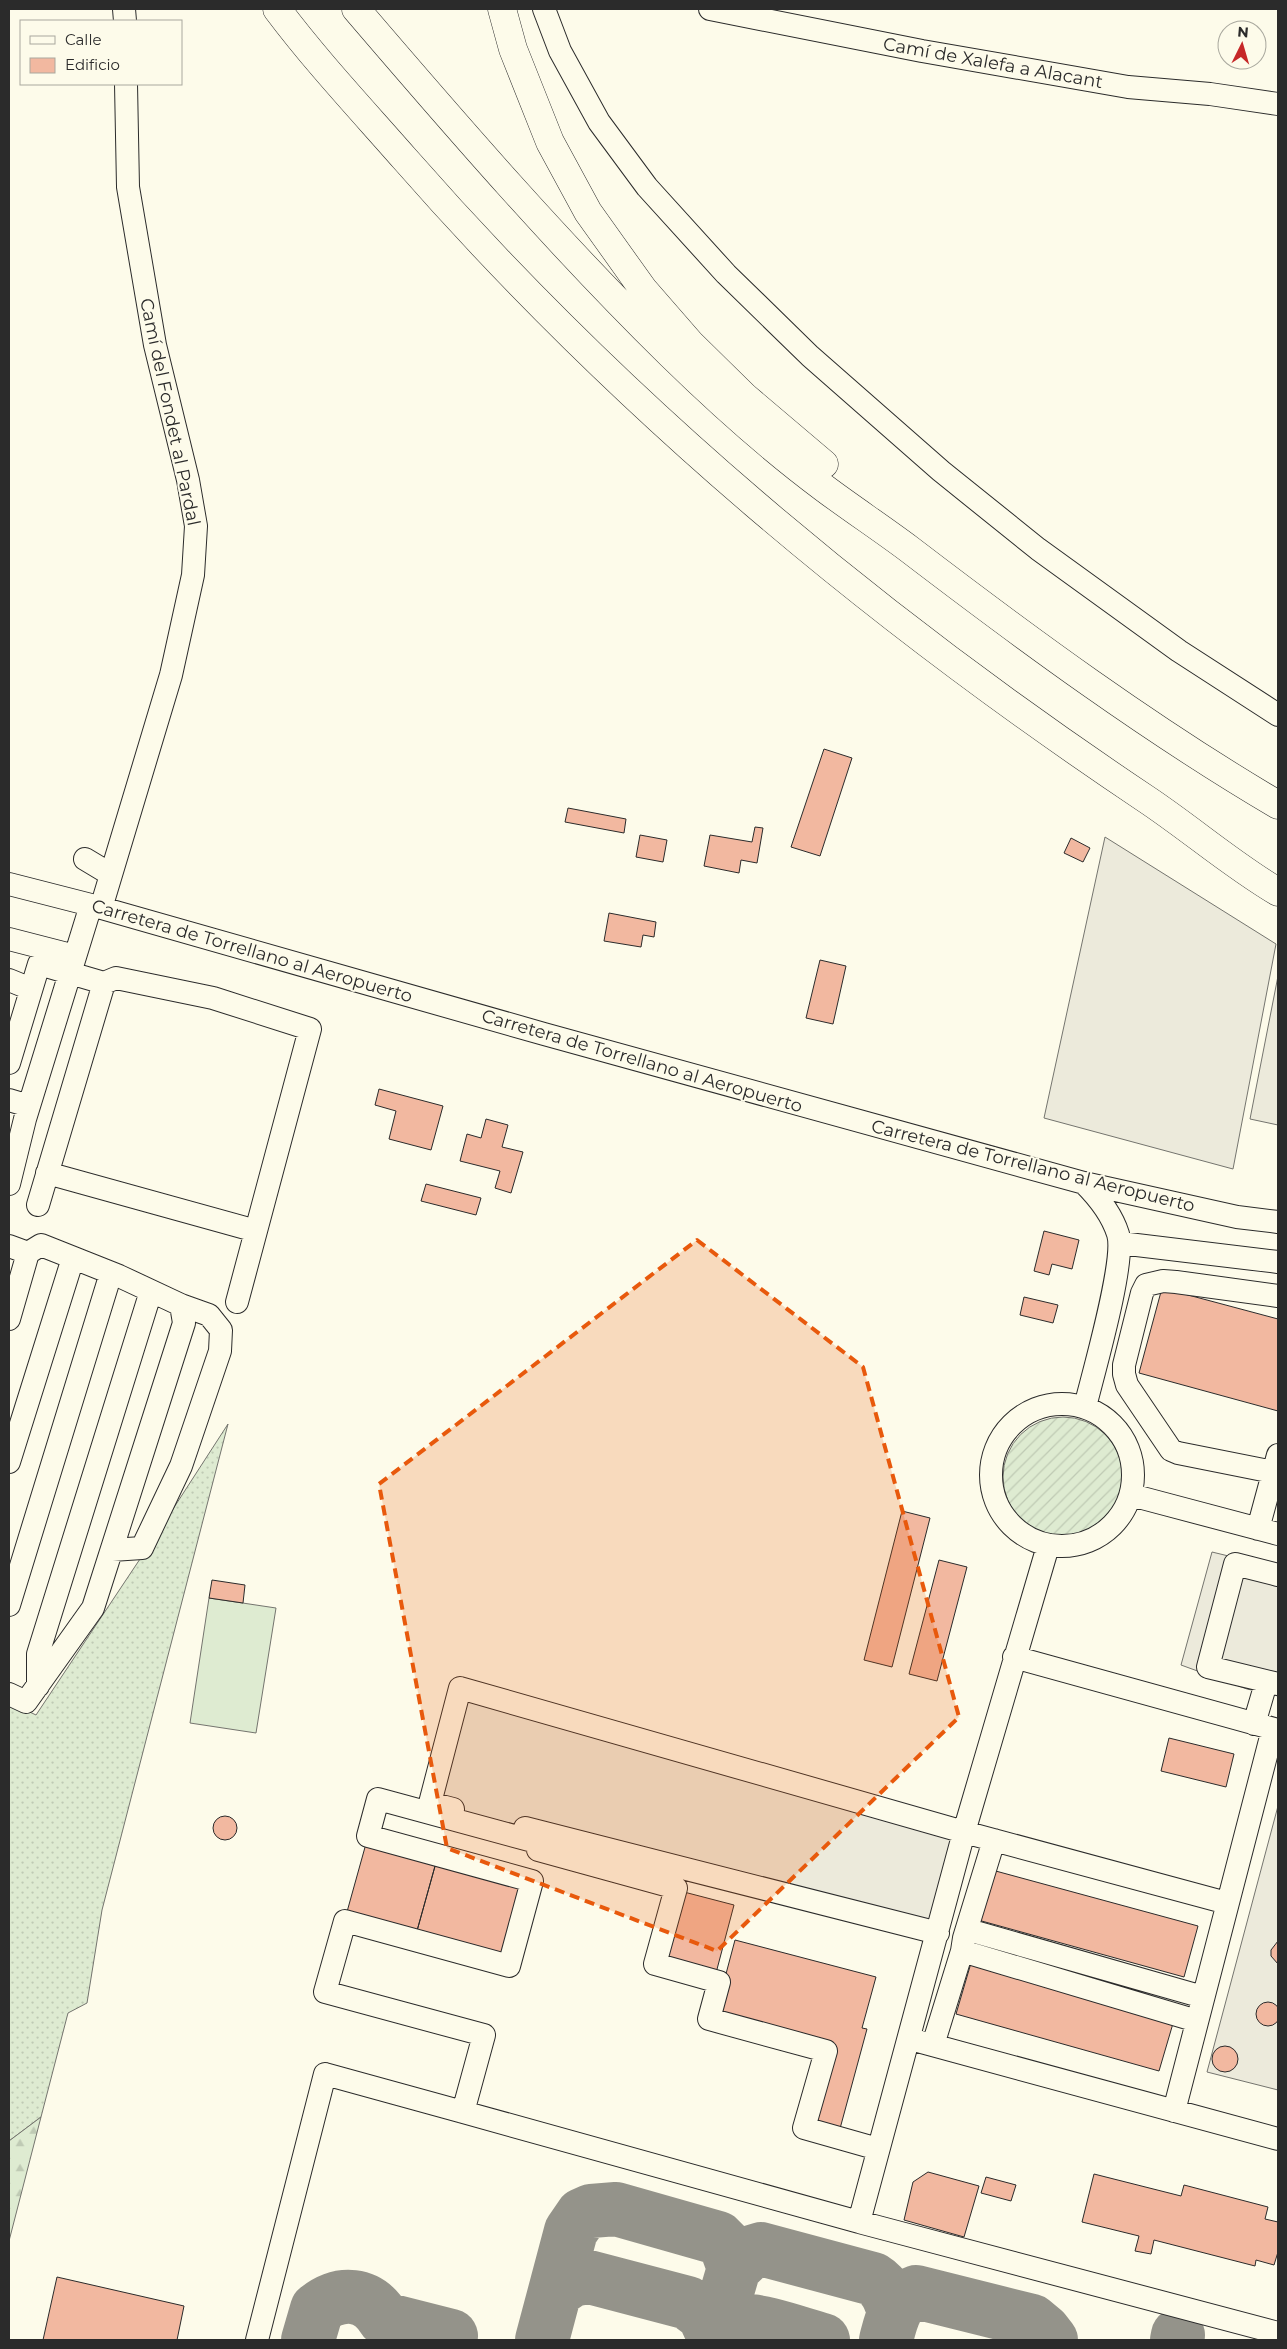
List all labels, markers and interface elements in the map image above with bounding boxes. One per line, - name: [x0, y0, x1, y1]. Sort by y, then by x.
- legend: [20, 20, 182, 85]
- north arrow: [1217, 20, 1267, 70]
- text: N: [1237, 23, 1250, 42]
- text: Calle: [65, 30, 102, 49]
- street label: Camí de Xalefa a Alacant: [881, 33, 1105, 93]
- text: Edificio: [65, 55, 120, 74]
- street label: Camí del Fondet al Pardal: [135, 296, 205, 528]
- street label: Carretera de Torrellano al Aeropuerto: [89, 895, 415, 1007]
- street label: Carretera de Torrellano al Aeropuerto: [479, 1005, 805, 1117]
- street label: Carretera de Torrellano al Aeropuerto: [869, 1115, 1197, 1217]

